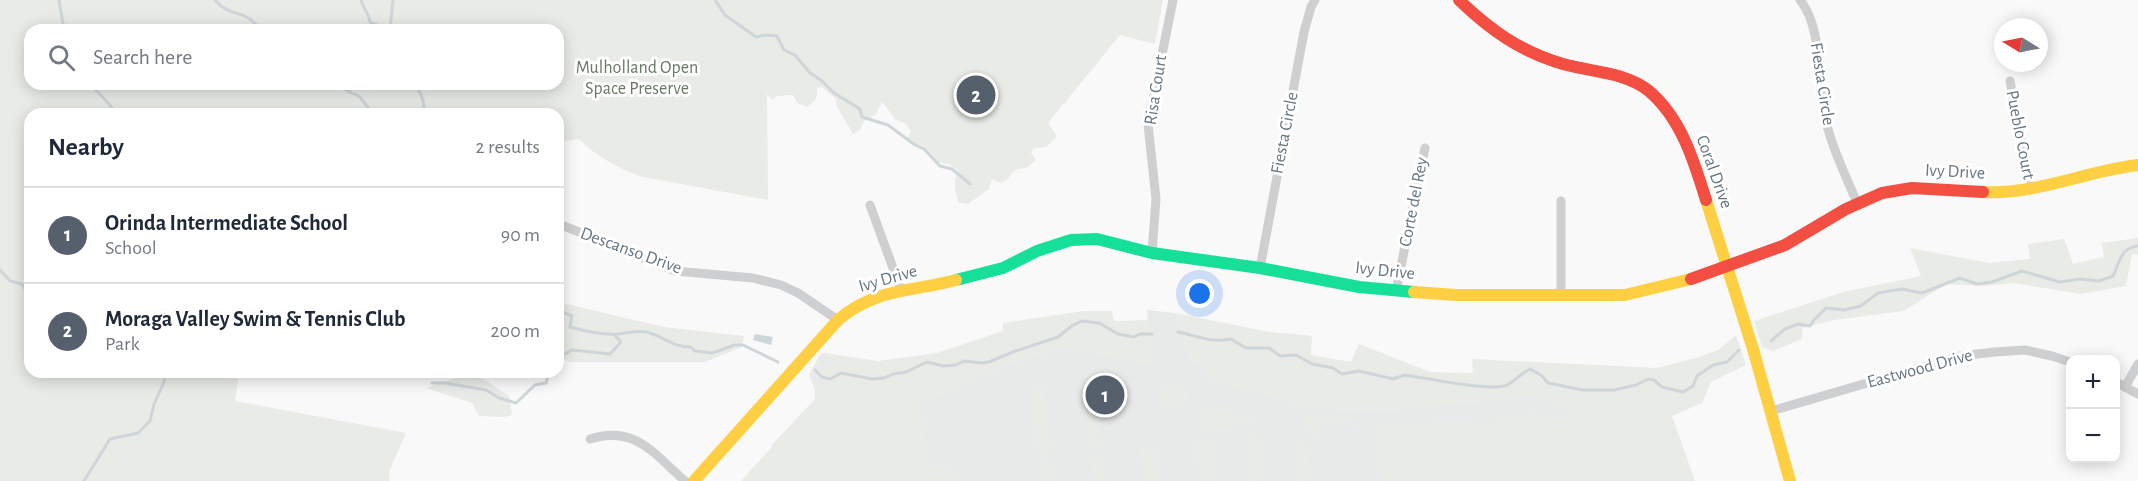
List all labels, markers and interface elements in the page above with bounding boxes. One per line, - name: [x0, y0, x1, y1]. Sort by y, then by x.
- north arrow: [1994, 18, 2048, 72]
- search box: [24, 24, 564, 90]
- icon: search: [45, 41, 78, 74]
- street label: Fiesta Circle: [1807, 41, 1837, 127]
- text: Search here: [93, 46, 192, 68]
- street label: Risa Court: [1142, 53, 1170, 126]
- park label: Mulholland Open Space Preserve: [576, 59, 698, 98]
- pin: 2: [956, 72, 996, 118]
- street label: Pueblo Court: [2003, 89, 2038, 181]
- street label: Fiesta Circle: [1268, 90, 1302, 176]
- street label: Coral Drive: [1692, 133, 1736, 211]
- text: Nearby: [48, 134, 124, 160]
- text: 2 results: [476, 137, 540, 157]
- street label: Corte del Rey: [1397, 156, 1432, 248]
- street label: Ivy Drive: [1925, 161, 1985, 183]
- text: Orinda Intermediate School: [105, 212, 348, 234]
- street label: Descanso Drive: [578, 224, 684, 278]
- text: 1: [64, 225, 71, 245]
- text: 90 m: [501, 225, 540, 245]
- text: School: [105, 238, 157, 258]
- street label: Ivy Drive: [1354, 259, 1416, 283]
- street label: Ivy Drive: [857, 262, 919, 296]
- your location: [1185, 279, 1214, 308]
- text: Moraga Valley Swim & Tennis Club: [105, 308, 406, 330]
- text: 2: [63, 321, 72, 341]
- text: 200 m: [490, 321, 540, 341]
- text: Park: [105, 334, 140, 354]
- street label: Eastwood Drive: [1865, 346, 1975, 392]
- map controls: [2066, 355, 2120, 463]
- button: +: [2066, 355, 2120, 409]
- pin: 1: [1086, 372, 1124, 418]
- button: −: [2066, 409, 2120, 463]

